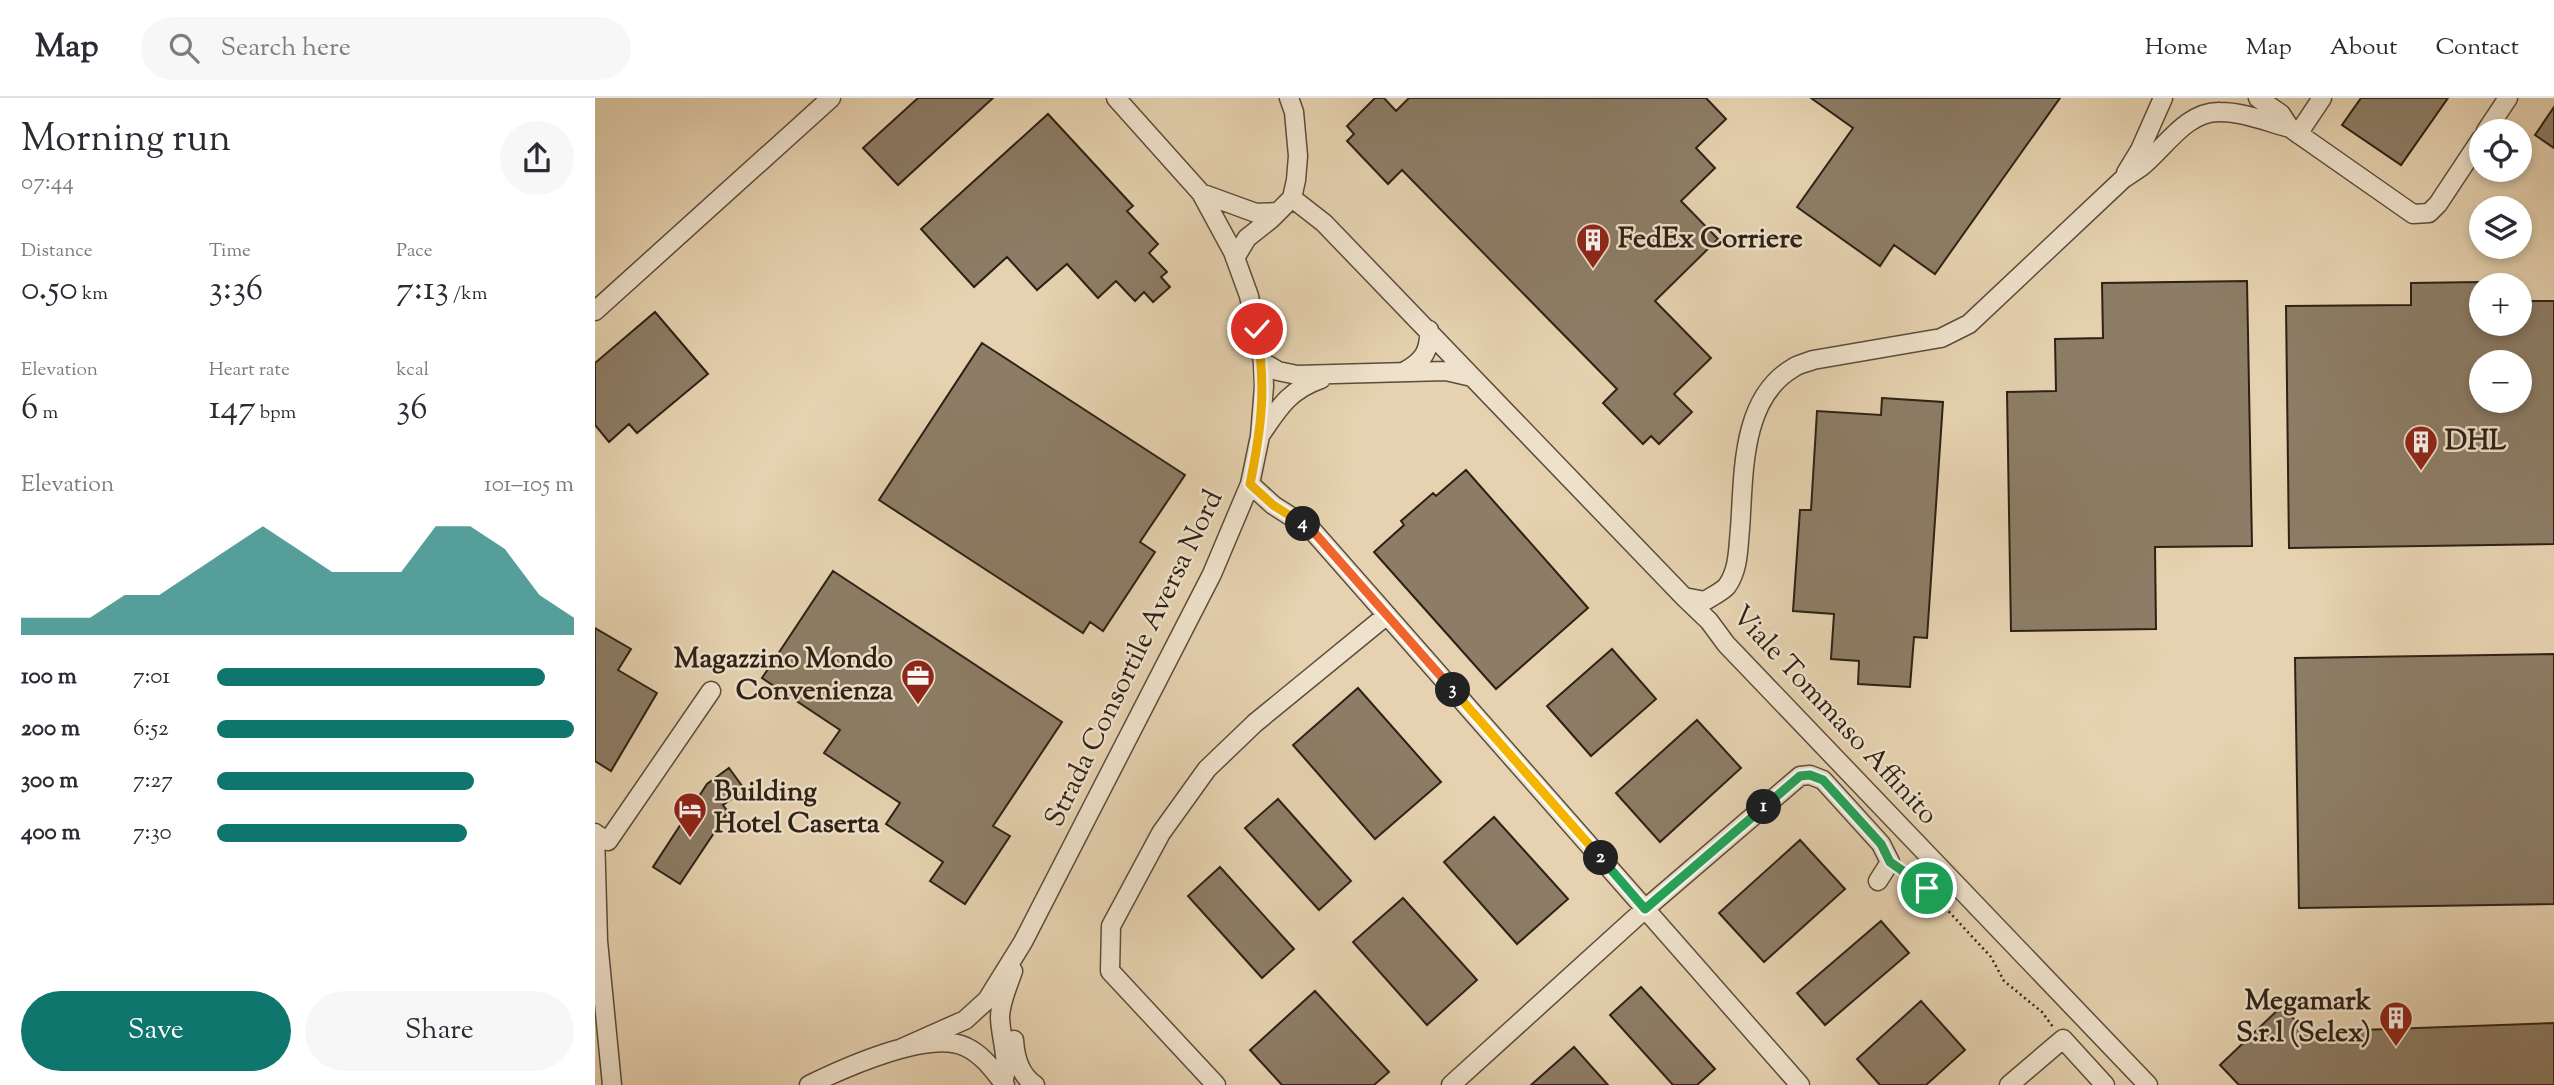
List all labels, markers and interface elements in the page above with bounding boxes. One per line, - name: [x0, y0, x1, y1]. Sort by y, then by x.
- search box: [141, 17, 631, 80]
- text: Map: [35, 24, 99, 72]
- icon: search: [165, 29, 203, 67]
- text: Search here: [221, 30, 351, 67]
- text: Home: [2145, 31, 2208, 65]
- text: Map: [2246, 31, 2292, 65]
- text: About: [2330, 31, 2397, 65]
- text: Contact: [2435, 31, 2519, 65]
- text: Morning run: [21, 114, 231, 168]
- map controls: [2469, 119, 2532, 413]
- button: locate: [2469, 119, 2532, 182]
- button: share: [500, 121, 574, 195]
- text: 07:44: [21, 167, 74, 200]
- button: layers: [2469, 196, 2532, 259]
- place label: FedEx Corriere: [1618, 220, 1803, 260]
- building icon: FedEx Corriere: [1574, 221, 1612, 270]
- text: Distance: [21, 238, 93, 265]
- text: Time: [209, 238, 251, 265]
- text: Pace: [396, 238, 433, 265]
- text: 0.50: [21, 265, 78, 316]
- text: 3:36: [209, 265, 263, 316]
- text: 7:13: [396, 265, 449, 316]
- button: +: [2469, 273, 2532, 336]
- text: km: [78, 281, 108, 308]
- text: /km: [449, 281, 487, 308]
- pin: [1227, 299, 1287, 359]
- icon: check: [1238, 310, 1276, 348]
- button: −: [2469, 350, 2532, 413]
- text: Elevation: [21, 357, 98, 384]
- text: Heart rate: [209, 357, 290, 384]
- text: kcal: [396, 357, 429, 384]
- text: 6: [21, 384, 38, 435]
- text: 147: [209, 384, 256, 435]
- text: 36: [396, 384, 428, 435]
- text: m: [38, 400, 58, 427]
- text: bpm: [256, 400, 296, 427]
- place label: DHL: [2445, 422, 2506, 462]
- building icon: DHL: [2402, 423, 2440, 472]
- text: Elevation: [21, 469, 114, 502]
- text: 101–105 m: [484, 469, 574, 502]
- street label: Strada Consortile Aversa Nord: [1036, 484, 1234, 834]
- pin: 4: [1285, 506, 1321, 542]
- text: 4: [1298, 510, 1307, 537]
- street label: Viale Tommaso Affinito: [1722, 597, 1946, 835]
- place label: Magazzino Mondo Convenienza: [674, 640, 893, 712]
- office icon: Magazzino Mondo Convenienza: [899, 657, 937, 706]
- text: 100 m: [21, 661, 77, 694]
- text: 7:01: [133, 661, 170, 694]
- pin: 3: [1435, 672, 1471, 708]
- text: 3: [1449, 676, 1456, 703]
- text: 200 m: [21, 713, 80, 746]
- text: 6:52: [133, 713, 169, 746]
- text: 300 m: [21, 765, 78, 798]
- text: 7:27: [133, 765, 173, 798]
- place label: Building Hotel Caserta: [714, 773, 880, 845]
- hotel icon: Building Hotel Caserta: [671, 790, 709, 839]
- pin: 1: [1747, 790, 1781, 824]
- text: 1: [1760, 793, 1767, 820]
- text: 400 m: [21, 817, 81, 850]
- text: 7:30: [133, 817, 172, 850]
- pin: 2: [1583, 840, 1619, 876]
- text: 2: [1596, 844, 1605, 871]
- pin: [1897, 858, 1957, 918]
- icon: arrive: [1908, 869, 1946, 907]
- place label: Megamark S.r.l (Selex): [2236, 982, 2372, 1054]
- button: Save: [21, 991, 291, 1071]
- button: Share: [305, 991, 574, 1071]
- building icon: Megamark S.r.l (Selex): [2377, 999, 2415, 1048]

